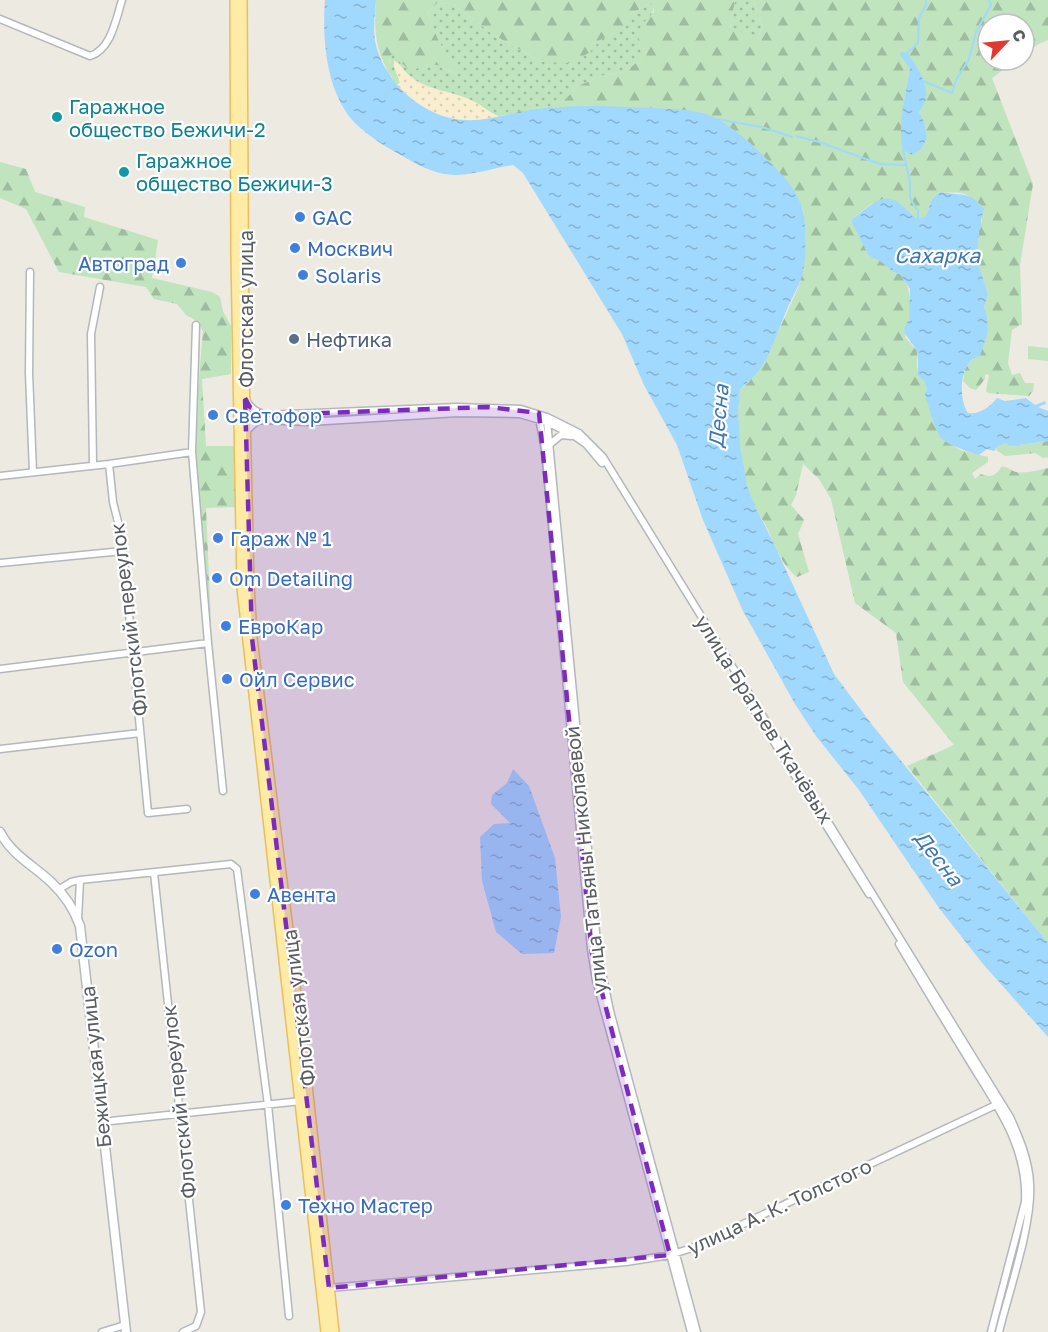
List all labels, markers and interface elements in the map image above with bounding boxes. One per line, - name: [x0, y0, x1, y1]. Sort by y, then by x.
- north arrow: [976, 12, 1036, 72]
- text: С: [1008, 26, 1031, 45]
- place label: Гаражное общество Бежичи-2: [69, 94, 266, 141]
- marker: Гаражное общество Бежичи-2: [50, 110, 64, 124]
- place label: Гаражное общество Бежичи-3: [136, 148, 333, 195]
- marker: Гаражное общество Бежичи-3: [117, 165, 131, 179]
- place label: GAC: [312, 205, 352, 229]
- marker: GAC: [293, 210, 307, 224]
- street label: Флотская улица: [233, 230, 257, 388]
- place label: Москвич: [307, 236, 393, 260]
- marker: Москвич: [288, 241, 302, 255]
- water label: Сахарка: [894, 242, 981, 268]
- place label: Автоград: [78, 251, 169, 275]
- marker: Автоград: [174, 256, 188, 270]
- place label: Solaris: [315, 263, 381, 287]
- marker: Solaris: [296, 268, 310, 282]
- place label: Нефтика: [306, 327, 392, 351]
- marker: Нефтика: [287, 332, 301, 346]
- water label: Десна: [702, 382, 734, 450]
- place label: Светофор: [225, 403, 322, 427]
- marker: Светофор: [206, 408, 220, 422]
- street label: Флотский переулок: [104, 522, 152, 718]
- place label: Гараж № 1: [230, 526, 332, 550]
- marker: Гараж № 1: [211, 531, 225, 545]
- place label: Om Detailing: [229, 566, 353, 590]
- marker: Om Detailing: [210, 571, 224, 585]
- street label: улица Братьев Ткачёвых: [691, 610, 839, 828]
- place label: ЕвроКар: [238, 614, 323, 638]
- marker: ЕвроКар: [219, 619, 233, 633]
- place label: Ойл Сервис: [239, 667, 355, 691]
- marker: Ойл Сервис: [220, 672, 234, 686]
- street label: улица Татьяны Николаевой: [559, 725, 611, 995]
- water label: Десна: [909, 824, 969, 892]
- place label: Авента: [267, 882, 336, 906]
- marker: Авента: [248, 887, 262, 901]
- street label: Флотская улица: [276, 928, 320, 1088]
- place label: Ozon: [69, 937, 118, 961]
- marker: Ozon: [50, 942, 64, 956]
- street label: Бежицкая улица: [75, 985, 115, 1149]
- street label: Флотский переулок: [156, 1004, 200, 1200]
- street label: улица А. К. Толстого: [683, 1153, 875, 1259]
- place label: Техно Мастер: [298, 1193, 433, 1217]
- marker: Техно Мастер: [279, 1198, 293, 1212]

